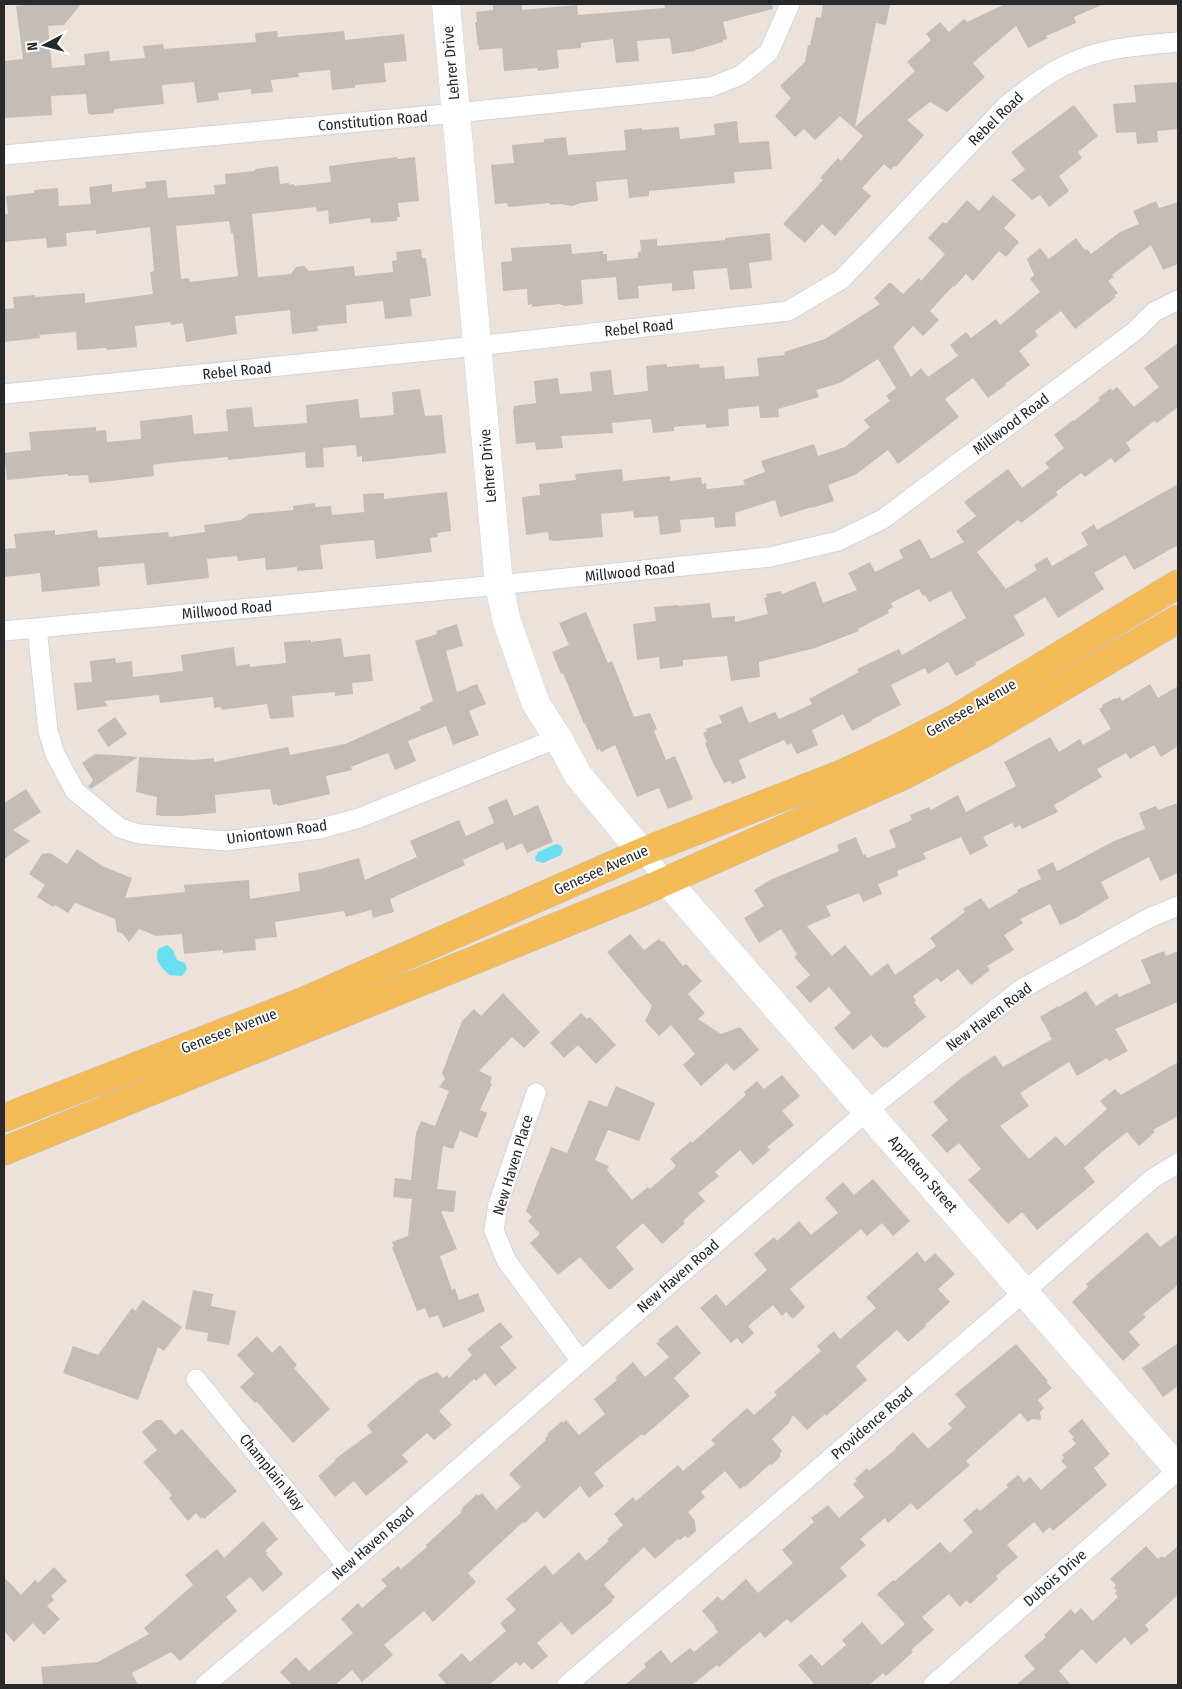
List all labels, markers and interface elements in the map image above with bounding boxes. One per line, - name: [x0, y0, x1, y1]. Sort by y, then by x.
- north arrow: [20, 20, 70, 70]
- street label: Lehrer Drive: [439, 25, 463, 101]
- text: N: [24, 41, 41, 51]
- street label: Rebel Road: [965, 88, 1027, 150]
- street label: Constitution Road: [317, 107, 429, 135]
- street label: Rebel Road: [604, 315, 674, 341]
- street label: Rebel Road: [202, 358, 272, 384]
- street label: Millwood Road: [969, 390, 1053, 458]
- street label: Lehrer Drive: [476, 428, 500, 504]
- street label: Millwood Road: [584, 558, 676, 586]
- street label: Millwood Road: [181, 597, 273, 623]
- street label: Genesee Avenue: [923, 675, 1019, 741]
- street label: Uniontown Road: [226, 816, 328, 848]
- street label: Genesee Avenue: [551, 841, 651, 899]
- street label: New Haven Road: [943, 979, 1035, 1055]
- street label: Genesee Avenue: [179, 1004, 279, 1058]
- street label: New Haven Place: [489, 1113, 537, 1217]
- street label: Appleton Street: [885, 1132, 961, 1216]
- street label: New Haven Road: [633, 1236, 723, 1316]
- street label: Providence Road: [828, 1383, 916, 1463]
- street label: Champlain Way: [236, 1430, 309, 1514]
- street label: New Haven Road: [328, 1503, 418, 1583]
- street label: Dubois Drive: [1020, 1546, 1090, 1610]

